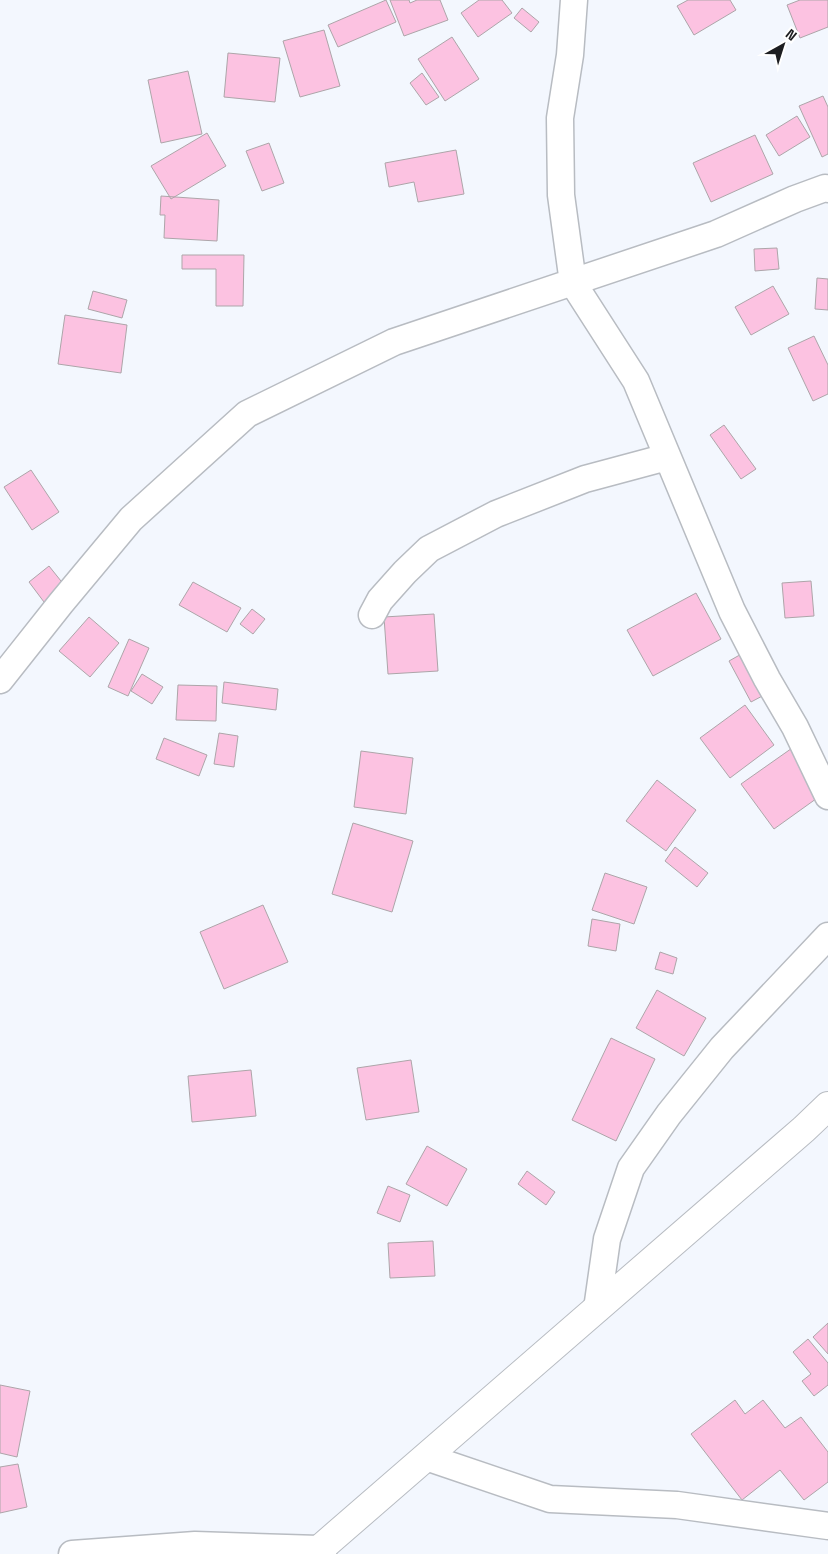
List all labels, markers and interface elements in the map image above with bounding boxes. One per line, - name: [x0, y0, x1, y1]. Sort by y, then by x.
- north arrow: [758, 20, 808, 70]
- text: N: [782, 25, 800, 45]

